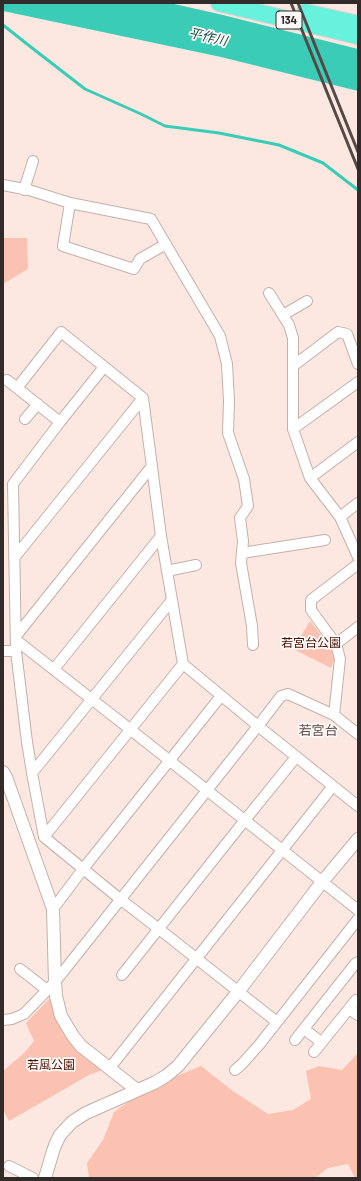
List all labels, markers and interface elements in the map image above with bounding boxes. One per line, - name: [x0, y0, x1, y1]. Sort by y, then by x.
- road number: 134: [276, 11, 302, 29]
- water label: 平作川: [187, 25, 229, 49]
- park label: 若宮台公園: [281, 636, 341, 650]
- district label: 若宮台: [299, 723, 337, 739]
- park label: 若風公園: [27, 1058, 75, 1072]

